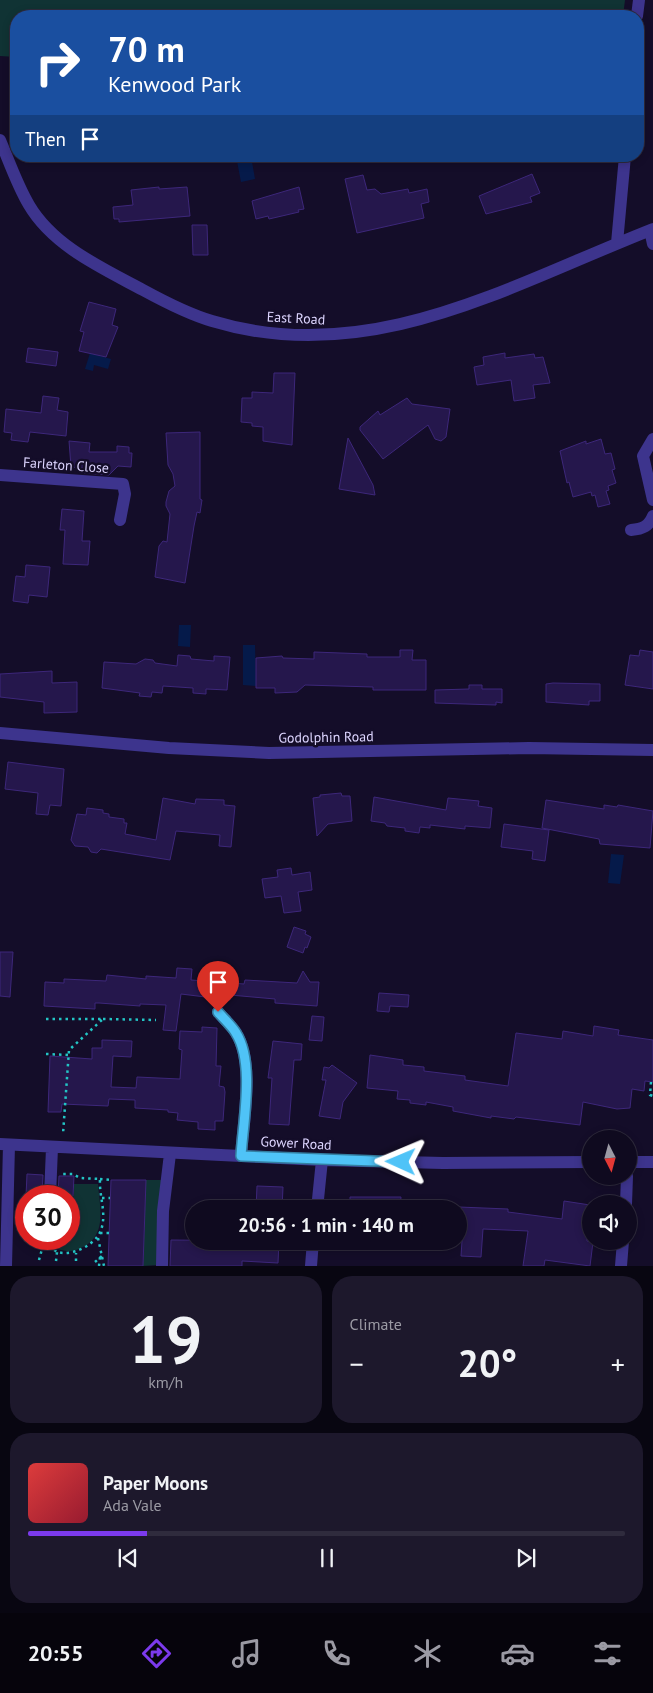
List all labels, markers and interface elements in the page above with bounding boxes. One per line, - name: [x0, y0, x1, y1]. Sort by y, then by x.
- text: 70 m: [108, 26, 185, 72]
- icon: right: [25, 30, 90, 95]
- text: Kenwood Park: [108, 70, 241, 98]
- icon: arrive: [76, 125, 104, 153]
- text: Then: [25, 127, 66, 151]
- street label: East Road: [266, 307, 326, 329]
- street label: Farleton Close: [22, 453, 110, 477]
- street label: Godolphin Road: [278, 727, 374, 747]
- pin: [197, 961, 239, 1012]
- icon: arrive: [204, 968, 232, 996]
- north arrow: [582, 1130, 638, 1185]
- map controls: [582, 1130, 637, 1250]
- street label: Gower Road: [260, 1132, 332, 1154]
- position arrow: [374, 1135, 426, 1187]
- speed limit sign: 30: [15, 1185, 80, 1250]
- button: sound: [582, 1195, 637, 1250]
- text: 20:56 · 1 min · 140 m: [238, 1213, 414, 1237]
- text: 19: [129, 1297, 203, 1381]
- text: Climate: [350, 1314, 402, 1334]
- text: 20°: [457, 1338, 517, 1387]
- text: −: [350, 1345, 364, 1382]
- text: +: [611, 1345, 625, 1382]
- text: km/h: [148, 1372, 183, 1392]
- text: Paper Moons: [103, 1471, 208, 1495]
- text: Ada Vale: [103, 1495, 162, 1515]
- icon: previous: [114, 1544, 142, 1572]
- icon: pause: [313, 1544, 341, 1572]
- icon: next: [512, 1544, 540, 1572]
- icon: directions: [139, 1636, 174, 1671]
- icon: music: [229, 1636, 264, 1671]
- icon: phone: [319, 1636, 354, 1671]
- icon: climate: [410, 1636, 445, 1671]
- icon: car: [500, 1636, 535, 1671]
- icon: filters: [590, 1636, 625, 1671]
- text: 20:55: [28, 1639, 83, 1667]

